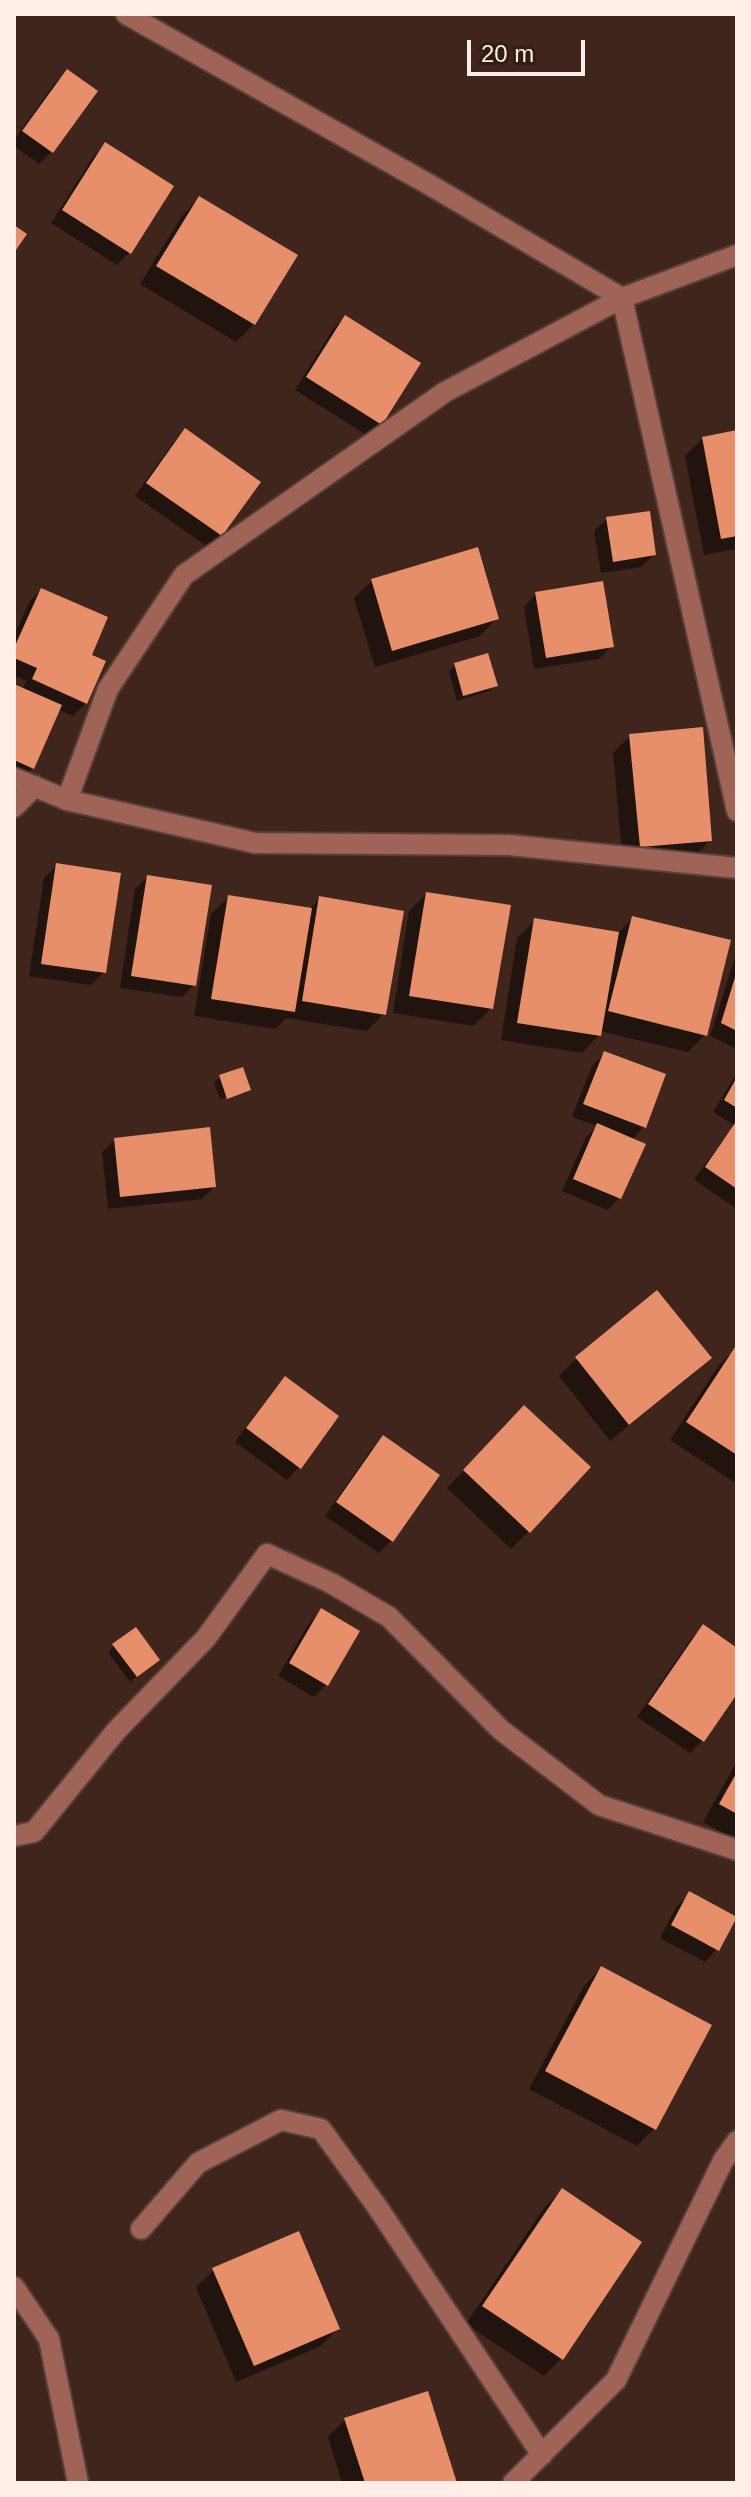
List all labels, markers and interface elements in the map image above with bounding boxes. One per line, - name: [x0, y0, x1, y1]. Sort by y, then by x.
- scale bar: [471, 24, 589, 74]
- text: 20 m: [481, 40, 534, 67]

